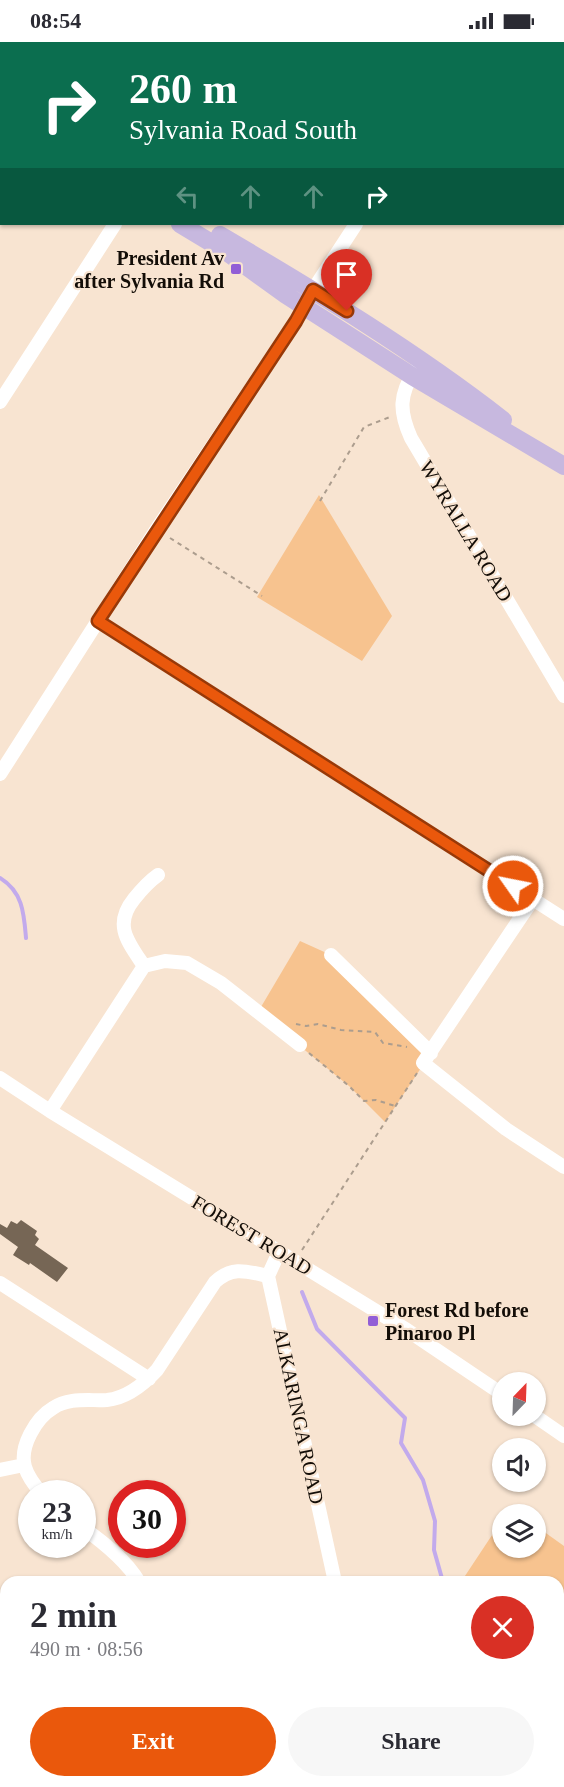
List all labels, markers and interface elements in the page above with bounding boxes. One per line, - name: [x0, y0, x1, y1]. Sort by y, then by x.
- text: 08:54: [30, 8, 81, 33]
- icon: right: [30, 66, 108, 144]
- text: 260 m: [129, 66, 238, 112]
- text: Sylvania Road South: [129, 115, 357, 145]
- icon: left: [171, 180, 204, 213]
- icon: ahead: [234, 180, 267, 213]
- icon: ahead: [297, 180, 330, 213]
- icon: right: [360, 180, 393, 213]
- place label: President Av after Sylvania Rd: [74, 247, 224, 293]
- pin: [321, 249, 372, 311]
- icon: arrive: [330, 258, 363, 291]
- marker: President Av after Sylvania Rd: [229, 262, 243, 276]
- street label: WYRALLA ROAD: [415, 457, 517, 605]
- position arrow: [481, 854, 545, 918]
- street label: FOREST ROAD: [188, 1191, 316, 1279]
- place label: Forest Rd before Pinaroo Pl: [385, 1299, 529, 1344]
- marker: Forest Rd before Pinaroo Pl: [366, 1314, 380, 1328]
- street label: ALKARINGA ROAD: [270, 1326, 328, 1506]
- north arrow: [492, 1372, 546, 1426]
- map controls: [492, 1372, 546, 1558]
- button: sound: [492, 1438, 546, 1492]
- speed limit sign: 30: [108, 1480, 186, 1558]
- text: 23: [42, 1495, 72, 1528]
- button: layers: [492, 1504, 546, 1558]
- text: km/h: [42, 1526, 72, 1542]
- text: 2 min: [30, 1595, 117, 1635]
- button: close: [471, 1596, 534, 1659]
- text: 490 m · 08:56: [30, 1638, 143, 1660]
- button: Exit: [30, 1707, 276, 1776]
- button: Share: [288, 1707, 534, 1776]

